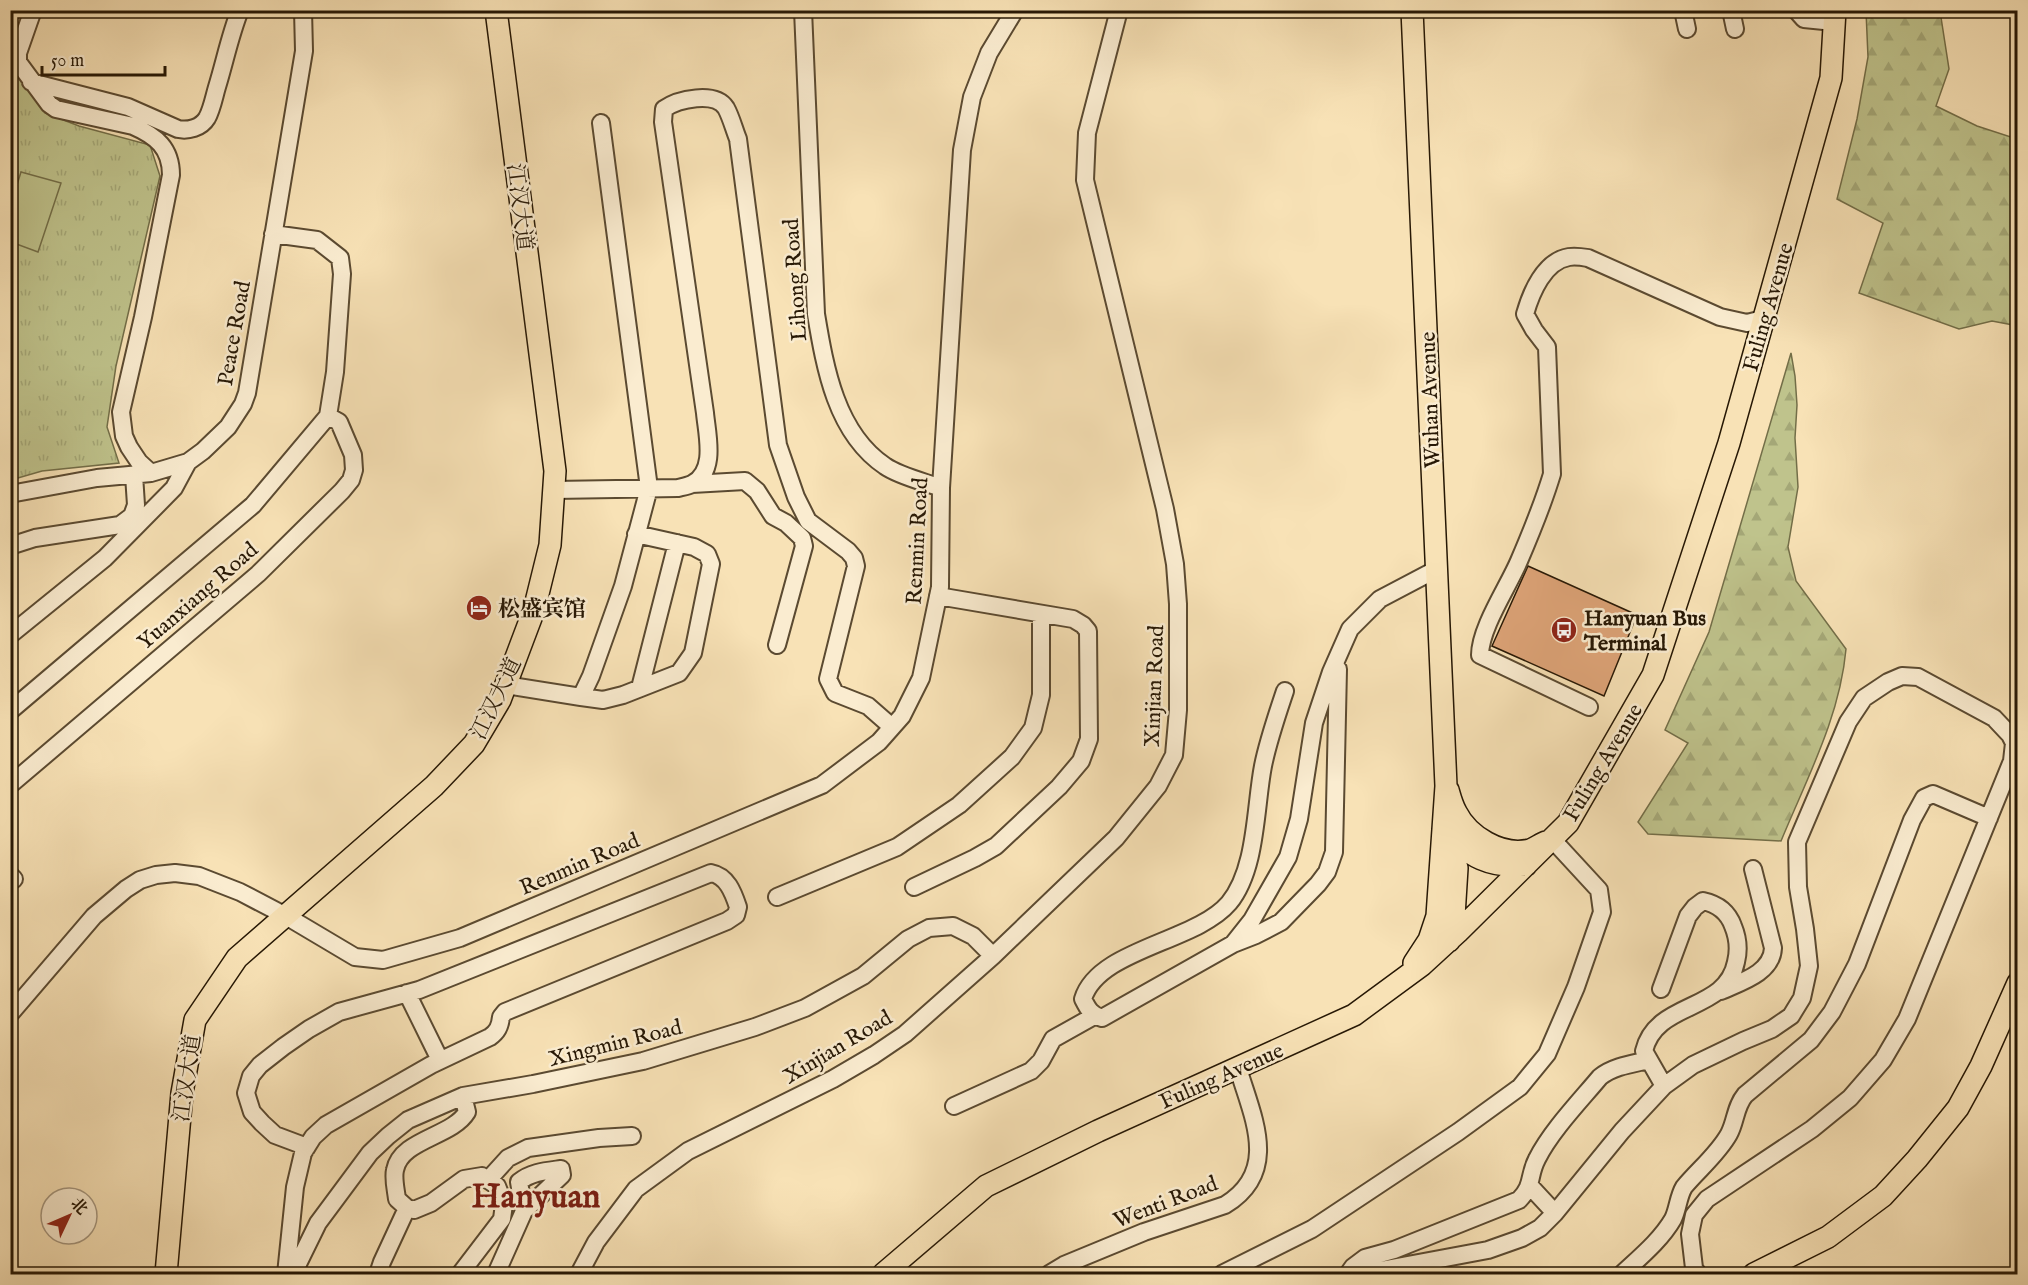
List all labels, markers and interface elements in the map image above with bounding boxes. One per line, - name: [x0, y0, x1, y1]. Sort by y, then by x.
- scale bar: [42, 39, 165, 77]
- text: 50 m: [51, 50, 84, 73]
- street label: 江汉大道: [500, 162, 538, 253]
- street label: Lihong Road: [778, 217, 814, 342]
- street label: Fuling Avenue: [1737, 240, 1801, 375]
- street label: Peace Road: [212, 278, 258, 388]
- street label: Wuhan Avenue: [1415, 331, 1447, 469]
- street label: Renmin Road: [901, 476, 935, 606]
- street label: Yuanxiang Road: [132, 536, 265, 657]
- hotel icon: 松盛宾馆: [464, 593, 494, 623]
- place label: 松盛宾馆: [498, 596, 586, 624]
- place label: Hanyuan Bus Terminal: [1583, 605, 1706, 658]
- bus stop icon: Hanyuan Bus Terminal: [1549, 615, 1579, 645]
- street label: Xinjian Road: [1139, 624, 1171, 748]
- street label: 江汉大道: [465, 653, 529, 745]
- street label: Fuling Avenue: [1558, 699, 1650, 827]
- street label: Renmin Road: [516, 827, 644, 903]
- street label: Xinjian Road: [778, 1004, 898, 1091]
- street label: Xingmin Road: [546, 1014, 685, 1074]
- street label: 江汉大道: [168, 1033, 208, 1124]
- street label: Fuling Avenue: [1155, 1037, 1288, 1117]
- street label: Wenti Road: [1110, 1170, 1222, 1236]
- district label: Hanyuan: [472, 1176, 600, 1219]
- north arrow: [39, 1186, 99, 1246]
- text: 北: [66, 1194, 91, 1220]

